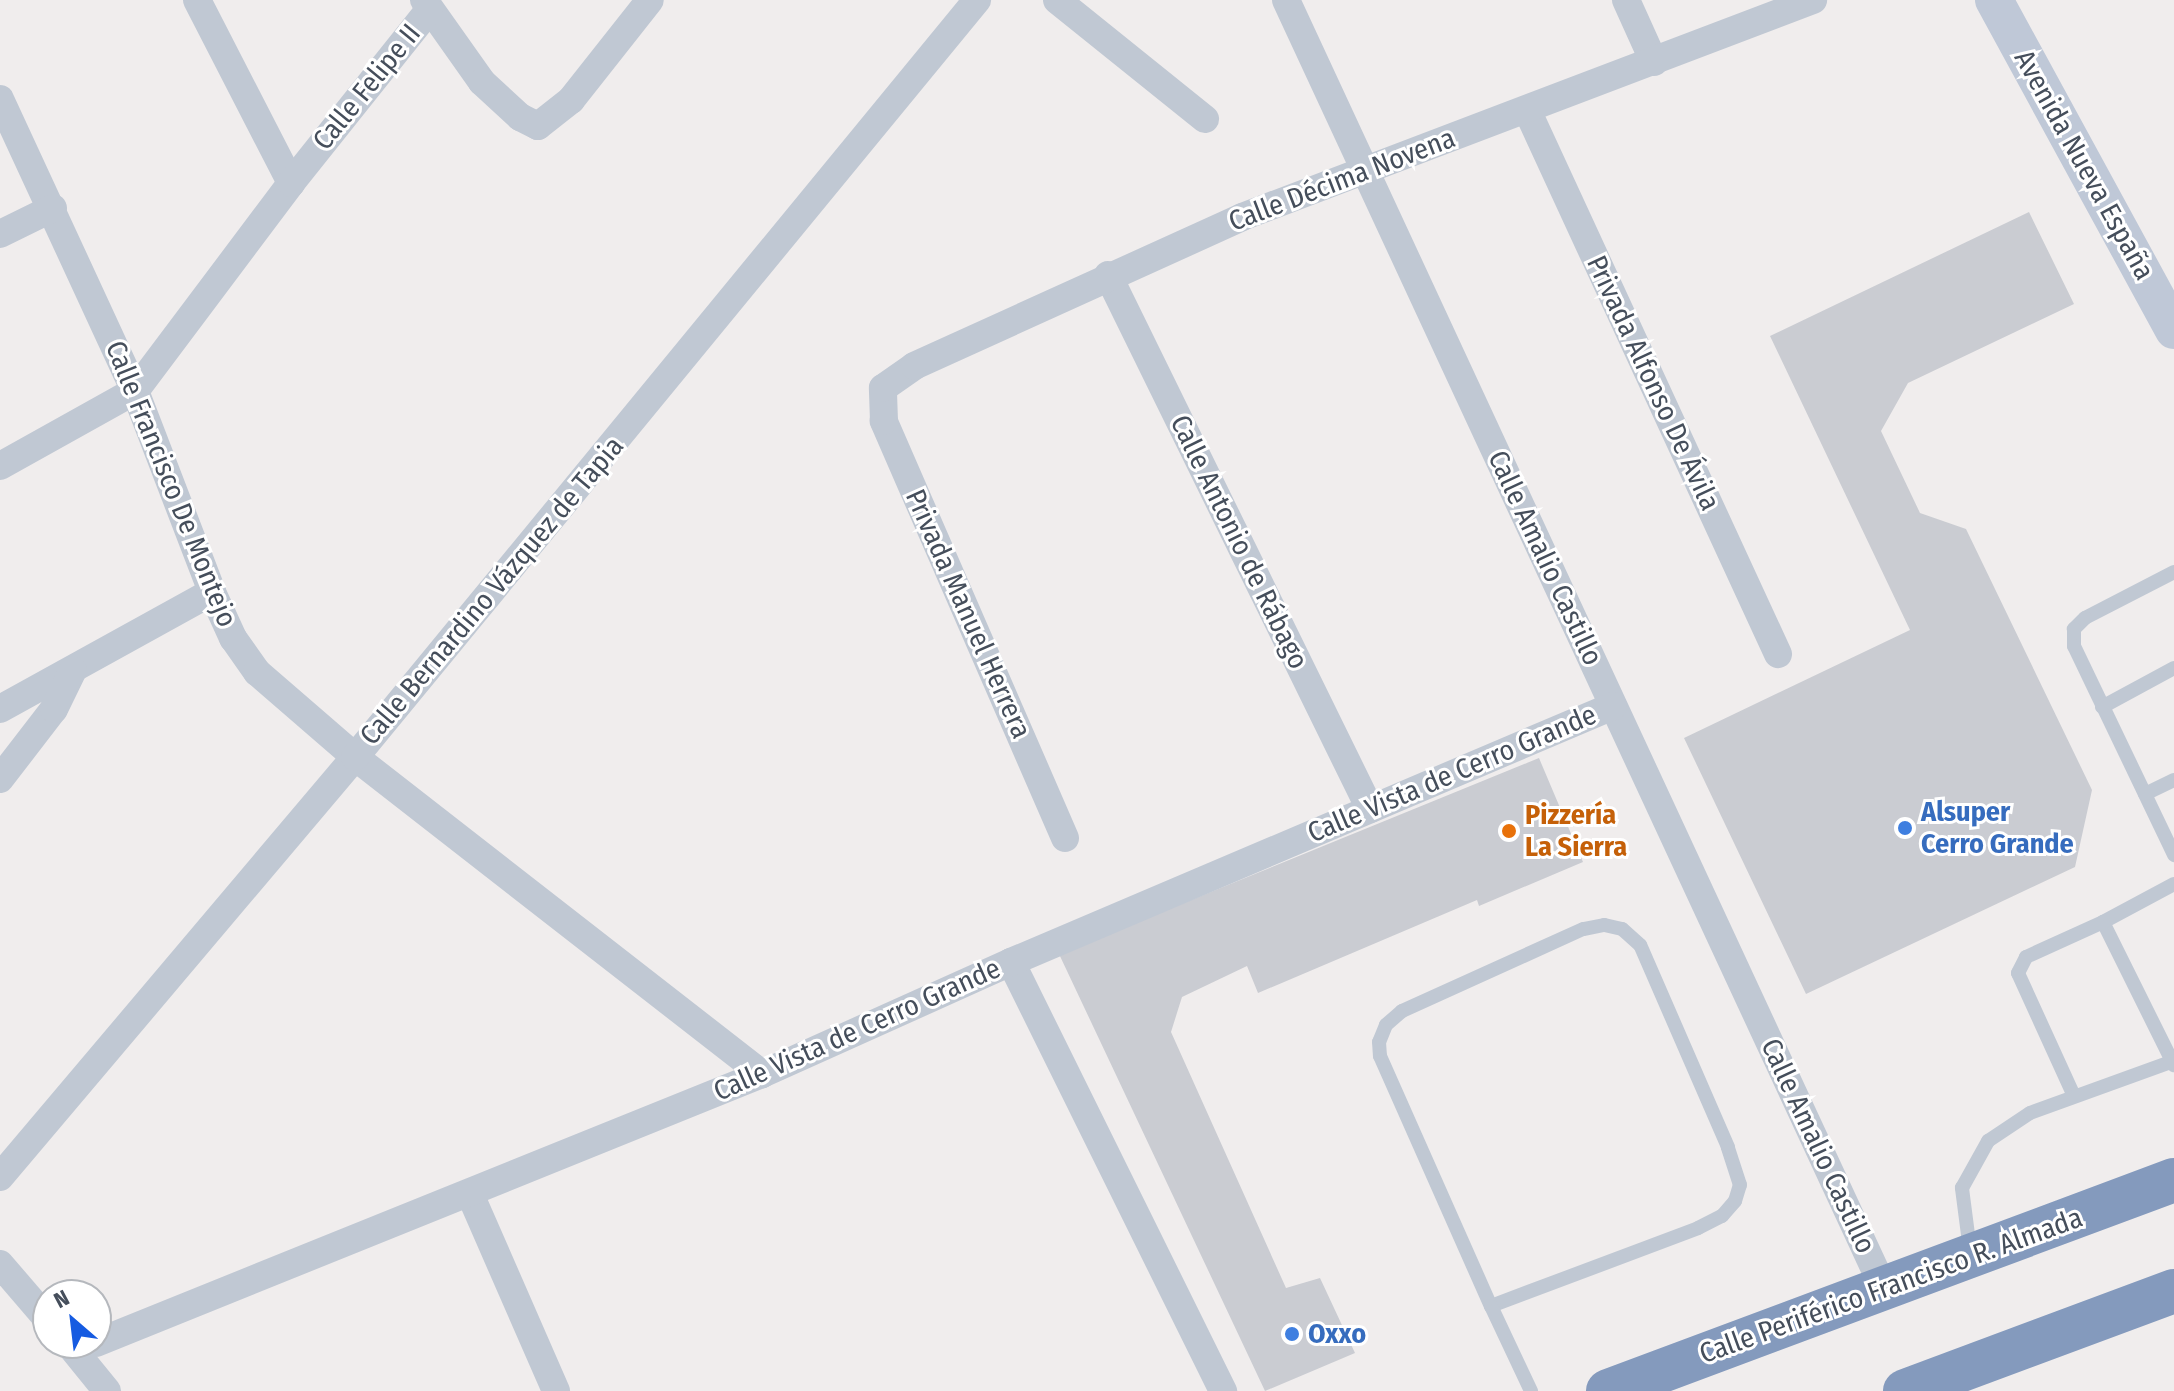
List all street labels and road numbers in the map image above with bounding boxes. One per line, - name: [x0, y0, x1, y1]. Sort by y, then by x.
- street label: Calle Felipe II: [306, 17, 428, 157]
- street label: Avenida Nueva España: [2007, 44, 2161, 286]
- street label: Calle Décima Novena: [1224, 121, 1460, 239]
- street label: Privada Alfonso De Ávila: [1579, 250, 1727, 516]
- street label: Calle Francisco De Montejo: [98, 336, 244, 632]
- street label: Calle Antonio de Rábago: [1163, 410, 1315, 674]
- street label: Calle Bernardino Vázquez de Tapia: [353, 430, 631, 752]
- street label: Calle Amalio Castillo: [1481, 445, 1609, 671]
- street label: Privada Manuel Herrera: [898, 484, 1038, 744]
- street label: Calle Vista de Cerro Grande: [1303, 698, 1601, 850]
- street label: Calle Vista de Cerro Grande: [708, 952, 1006, 1108]
- street label: Calle Amalio Castillo: [1754, 1033, 1882, 1259]
- street label: Calle Periférico Francisco R. Almada: [1695, 1201, 2087, 1371]

